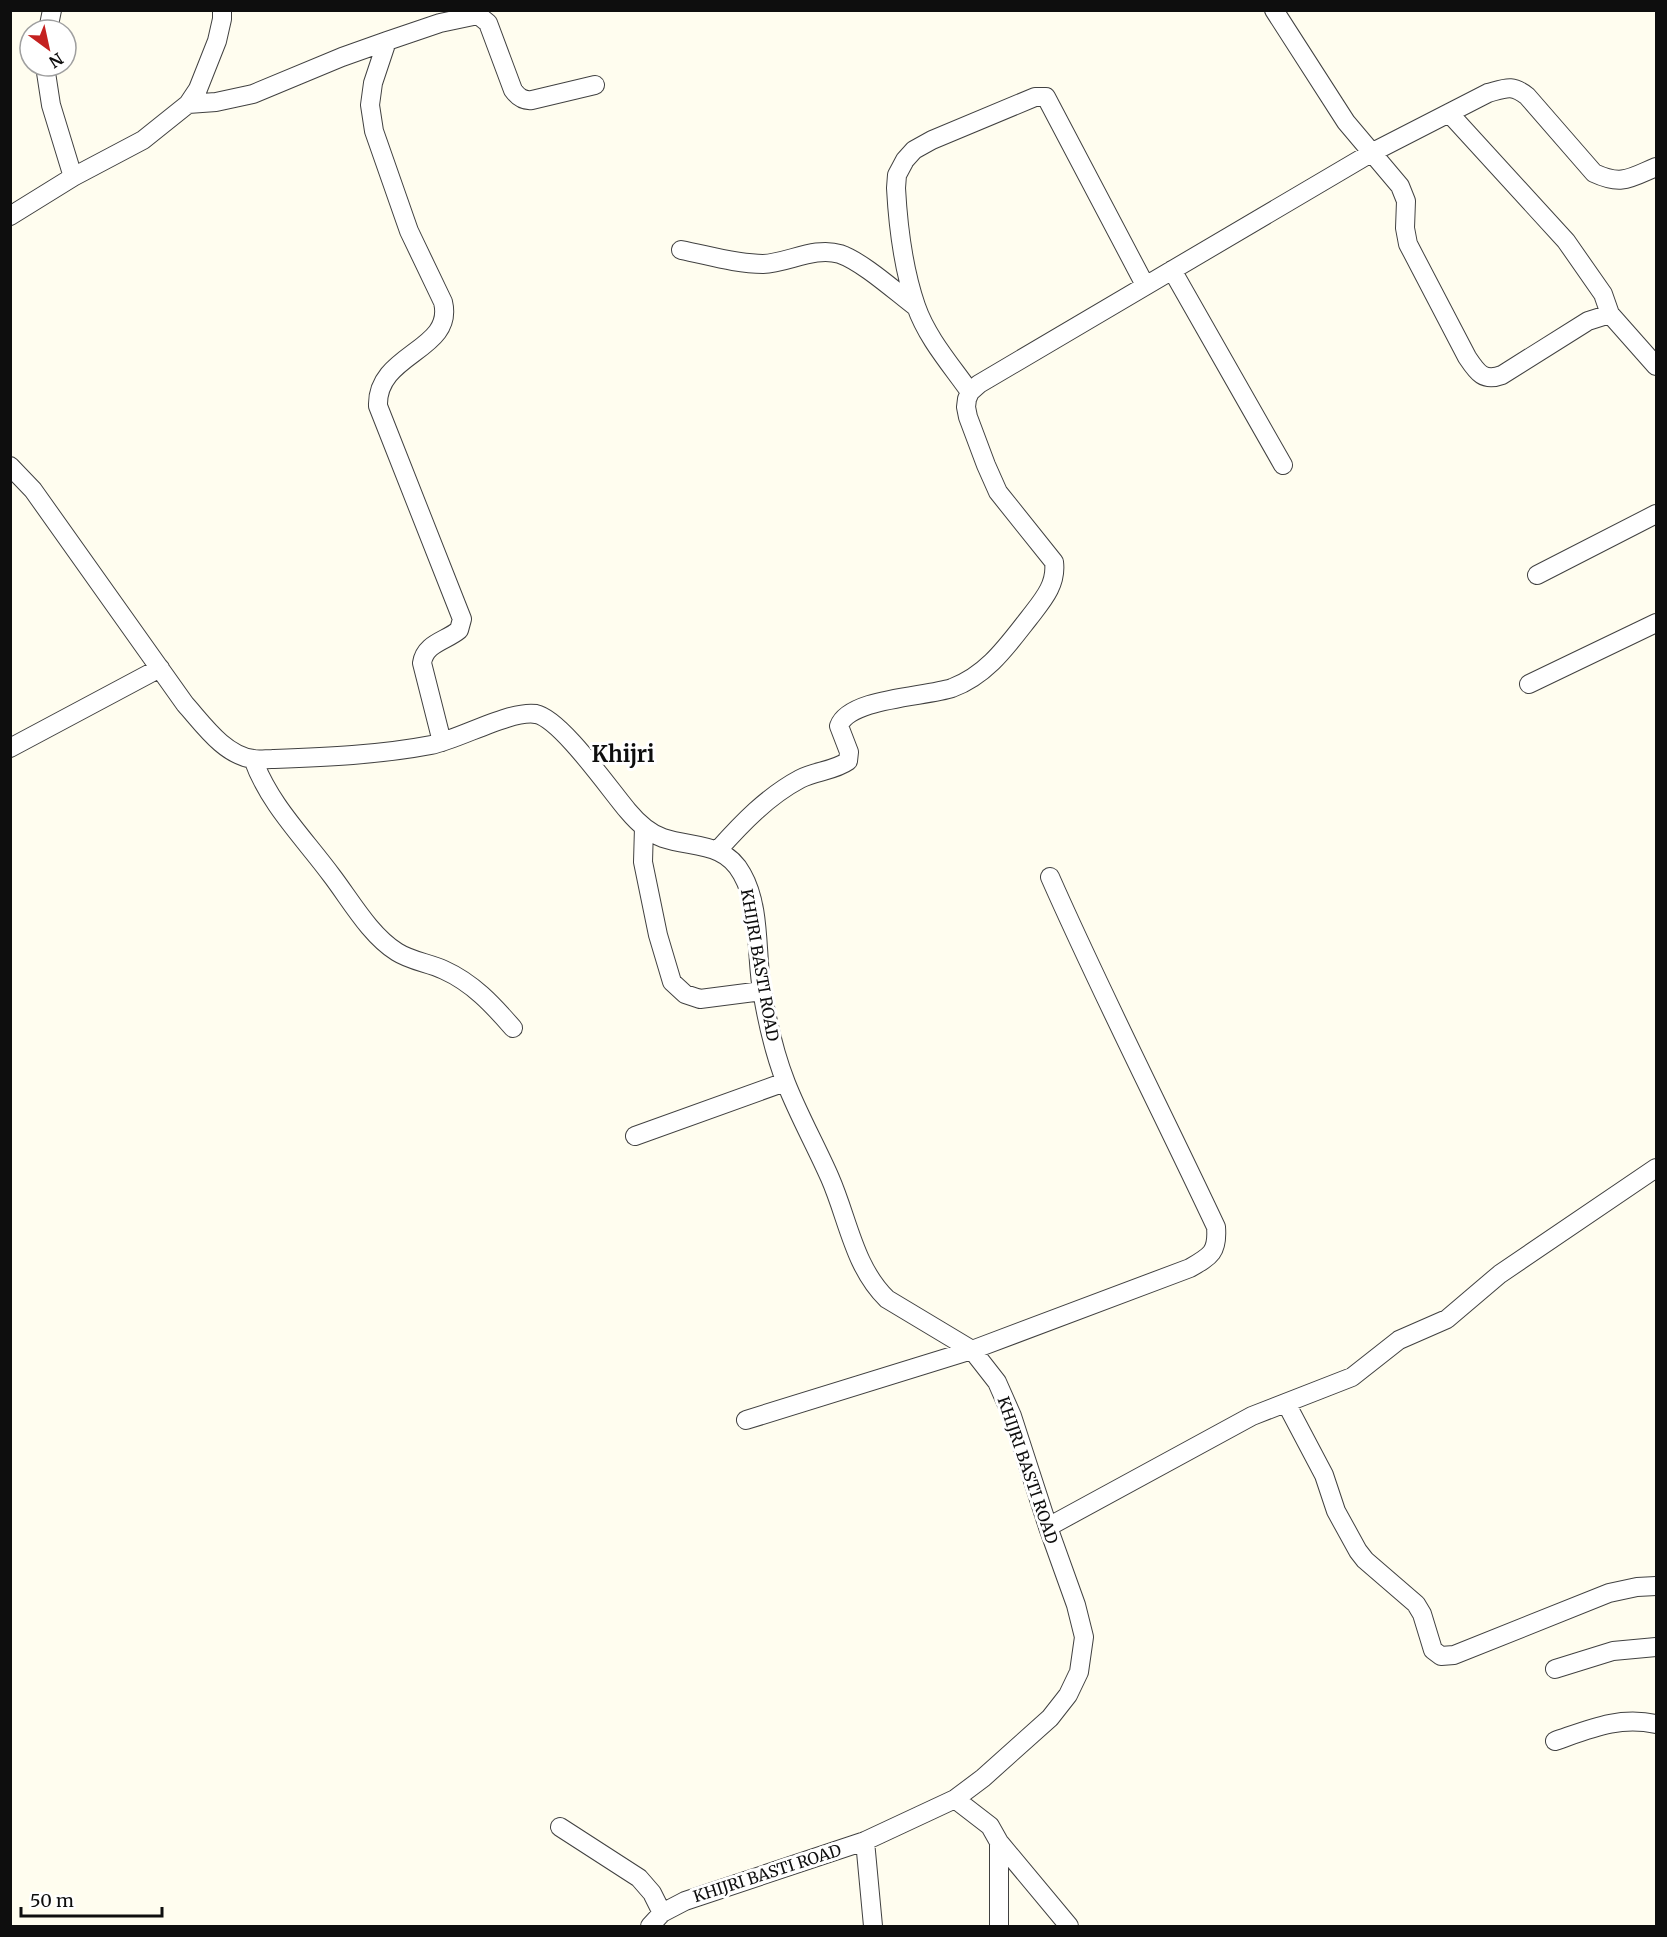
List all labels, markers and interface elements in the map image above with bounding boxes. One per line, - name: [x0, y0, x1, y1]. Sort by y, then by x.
- north arrow: [18, 18, 78, 78]
- text: N: [45, 49, 67, 73]
- district label: Khijri: [591, 740, 655, 768]
- street label: KHIJRI BASTI ROAD: [737, 887, 783, 1043]
- street label: KHIJRI BASTI ROAD: [993, 1394, 1063, 1546]
- street label: KHIJRI BASTI ROAD: [690, 1840, 844, 1906]
- scale bar: [21, 1880, 162, 1918]
- text: 50 m: [30, 1889, 74, 1912]

